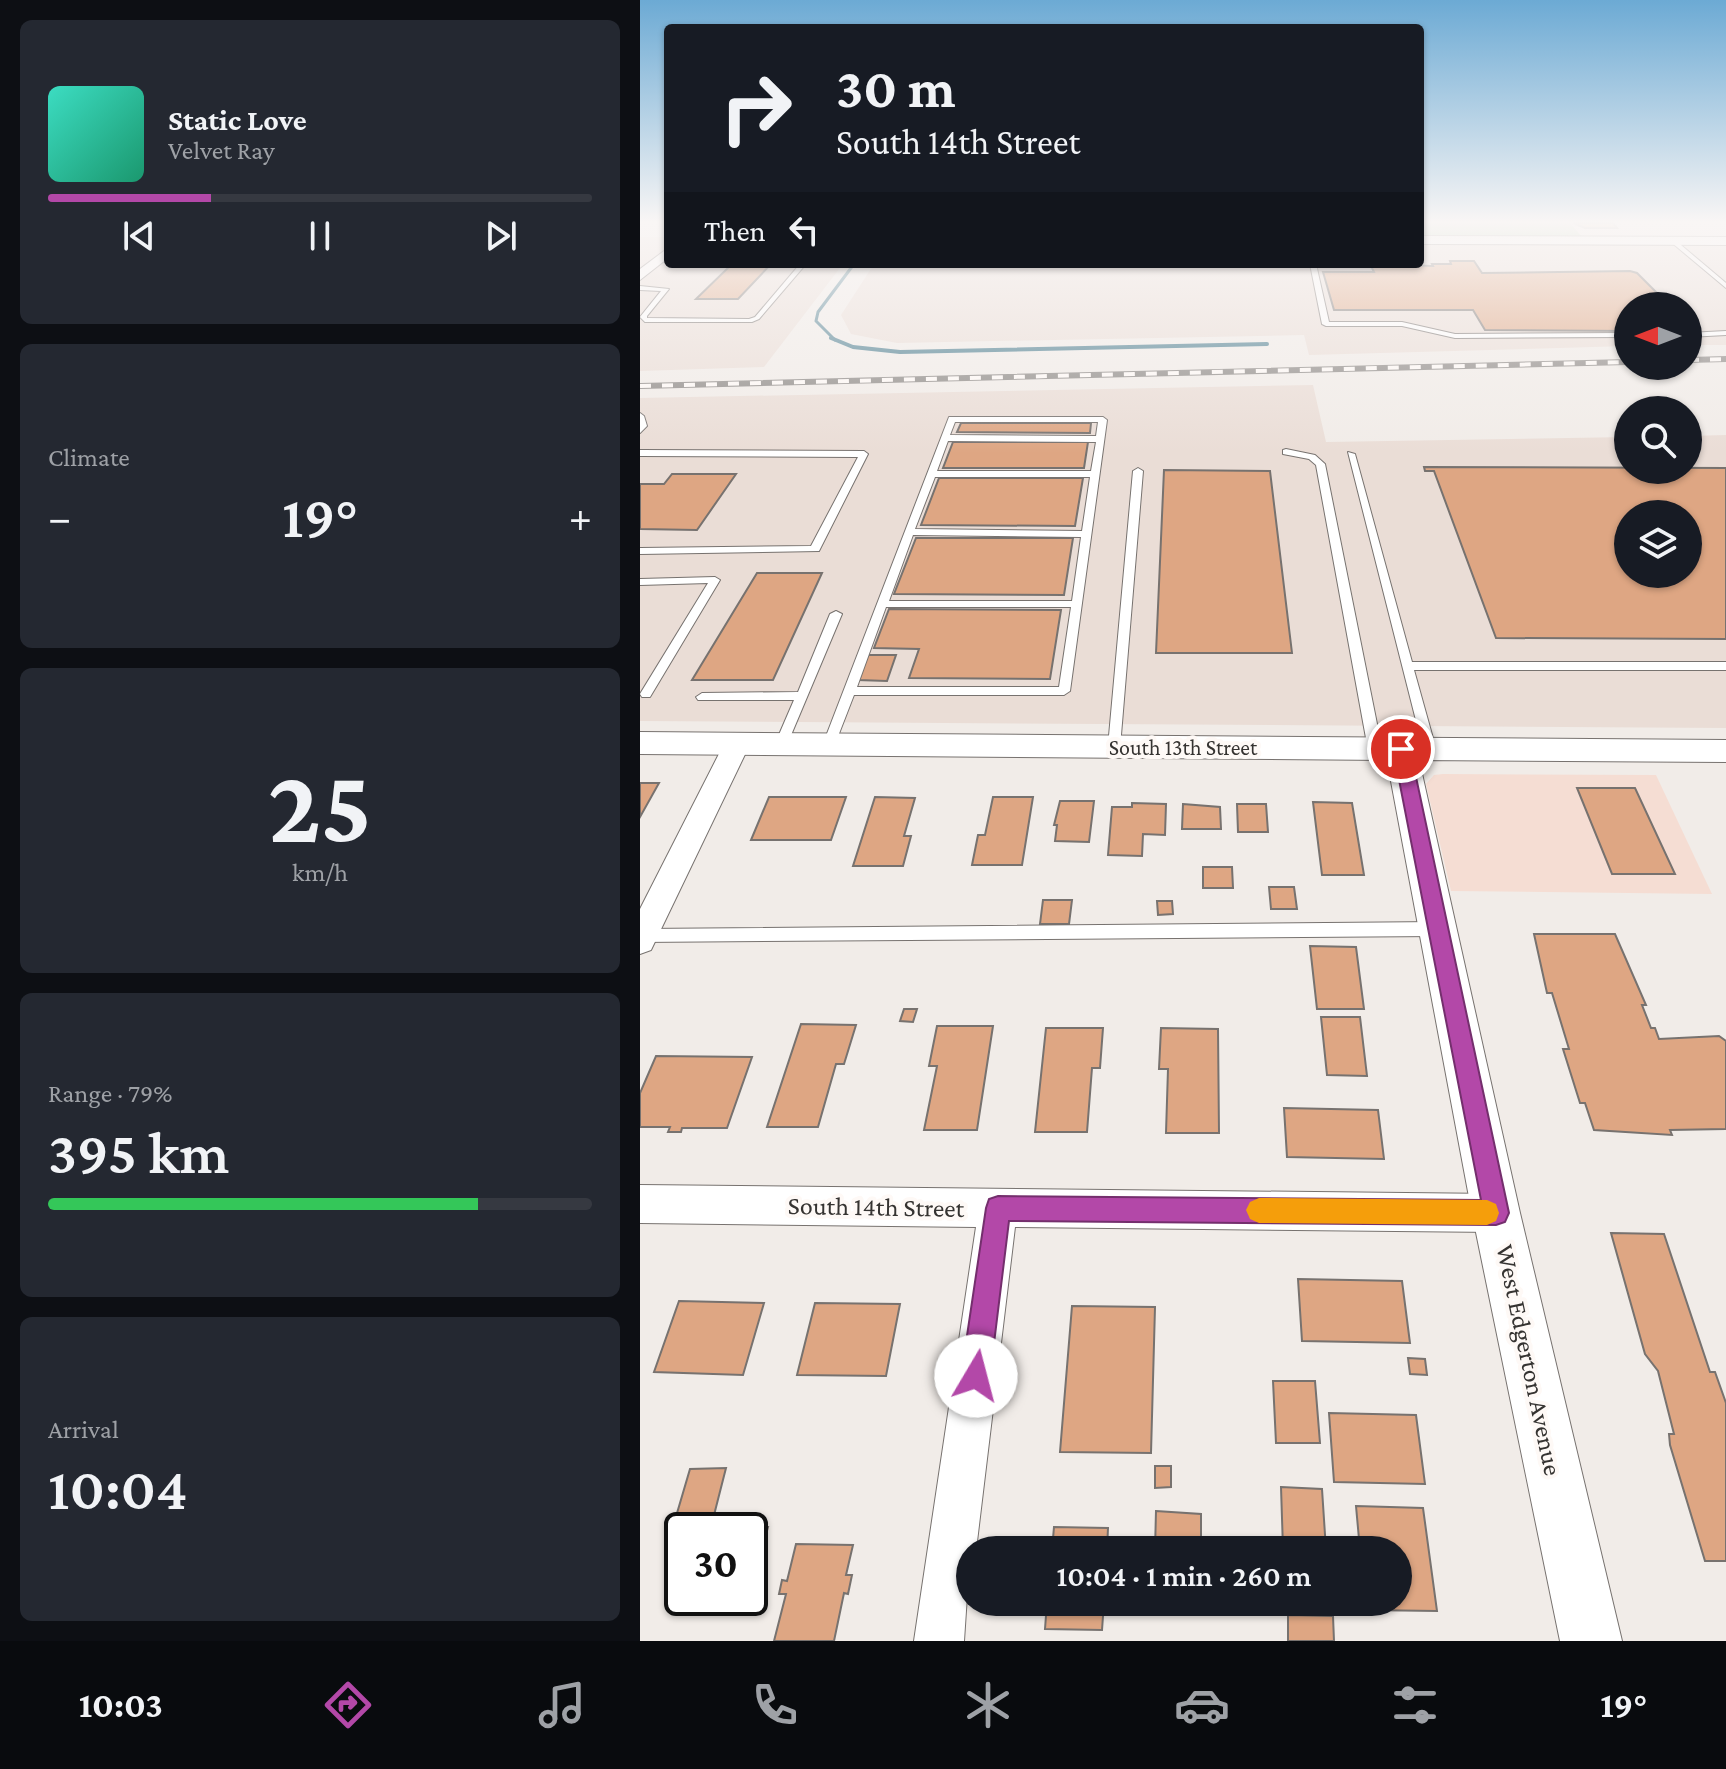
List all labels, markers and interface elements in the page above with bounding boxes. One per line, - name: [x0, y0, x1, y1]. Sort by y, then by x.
- icon: right: [704, 56, 808, 160]
- text: 30 m: [836, 57, 956, 119]
- text: Static Love: [168, 103, 307, 136]
- text: South 14th Street: [836, 122, 1080, 162]
- text: Velvet Ray: [168, 136, 275, 165]
- icon: left: [782, 208, 826, 252]
- icon: previous: [117, 214, 161, 258]
- icon: pause: [298, 214, 342, 258]
- icon: next: [479, 214, 523, 258]
- text: Then: [704, 214, 766, 247]
- north arrow: [1614, 292, 1702, 380]
- map controls: [1614, 292, 1702, 588]
- button: search: [1614, 396, 1702, 484]
- text: Climate: [48, 443, 130, 472]
- text: 19°: [282, 483, 358, 550]
- text: −: [48, 493, 71, 541]
- text: +: [569, 493, 592, 541]
- button: layers: [1614, 500, 1702, 588]
- pin: [1367, 715, 1435, 783]
- icon: arrive: [1379, 727, 1423, 771]
- street label: South 13th Street: [1109, 735, 1258, 760]
- text: 25: [268, 748, 372, 863]
- text: km/h: [292, 858, 348, 887]
- text: Range · 79%: [48, 1079, 172, 1108]
- text: 395 km: [48, 1119, 229, 1186]
- street label: South 14th Street: [787, 1191, 965, 1223]
- street label: West Edgerton Avenue: [1490, 1242, 1568, 1478]
- position arrow: [934, 1334, 1018, 1418]
- text: Arrival: [48, 1415, 119, 1444]
- text: 10:04: [48, 1455, 188, 1522]
- speed limit sign: 30: [664, 1512, 768, 1616]
- text: 10:04 · 1 min · 260 m: [1057, 1559, 1311, 1592]
- icon: directions: [320, 1677, 376, 1733]
- icon: music: [534, 1677, 590, 1733]
- icon: phone: [747, 1677, 803, 1733]
- icon: climate: [960, 1677, 1016, 1733]
- icon: car: [1174, 1677, 1230, 1733]
- icon: filters: [1387, 1677, 1443, 1733]
- text: 10:03: [79, 1685, 163, 1725]
- text: 19°: [1600, 1685, 1647, 1725]

